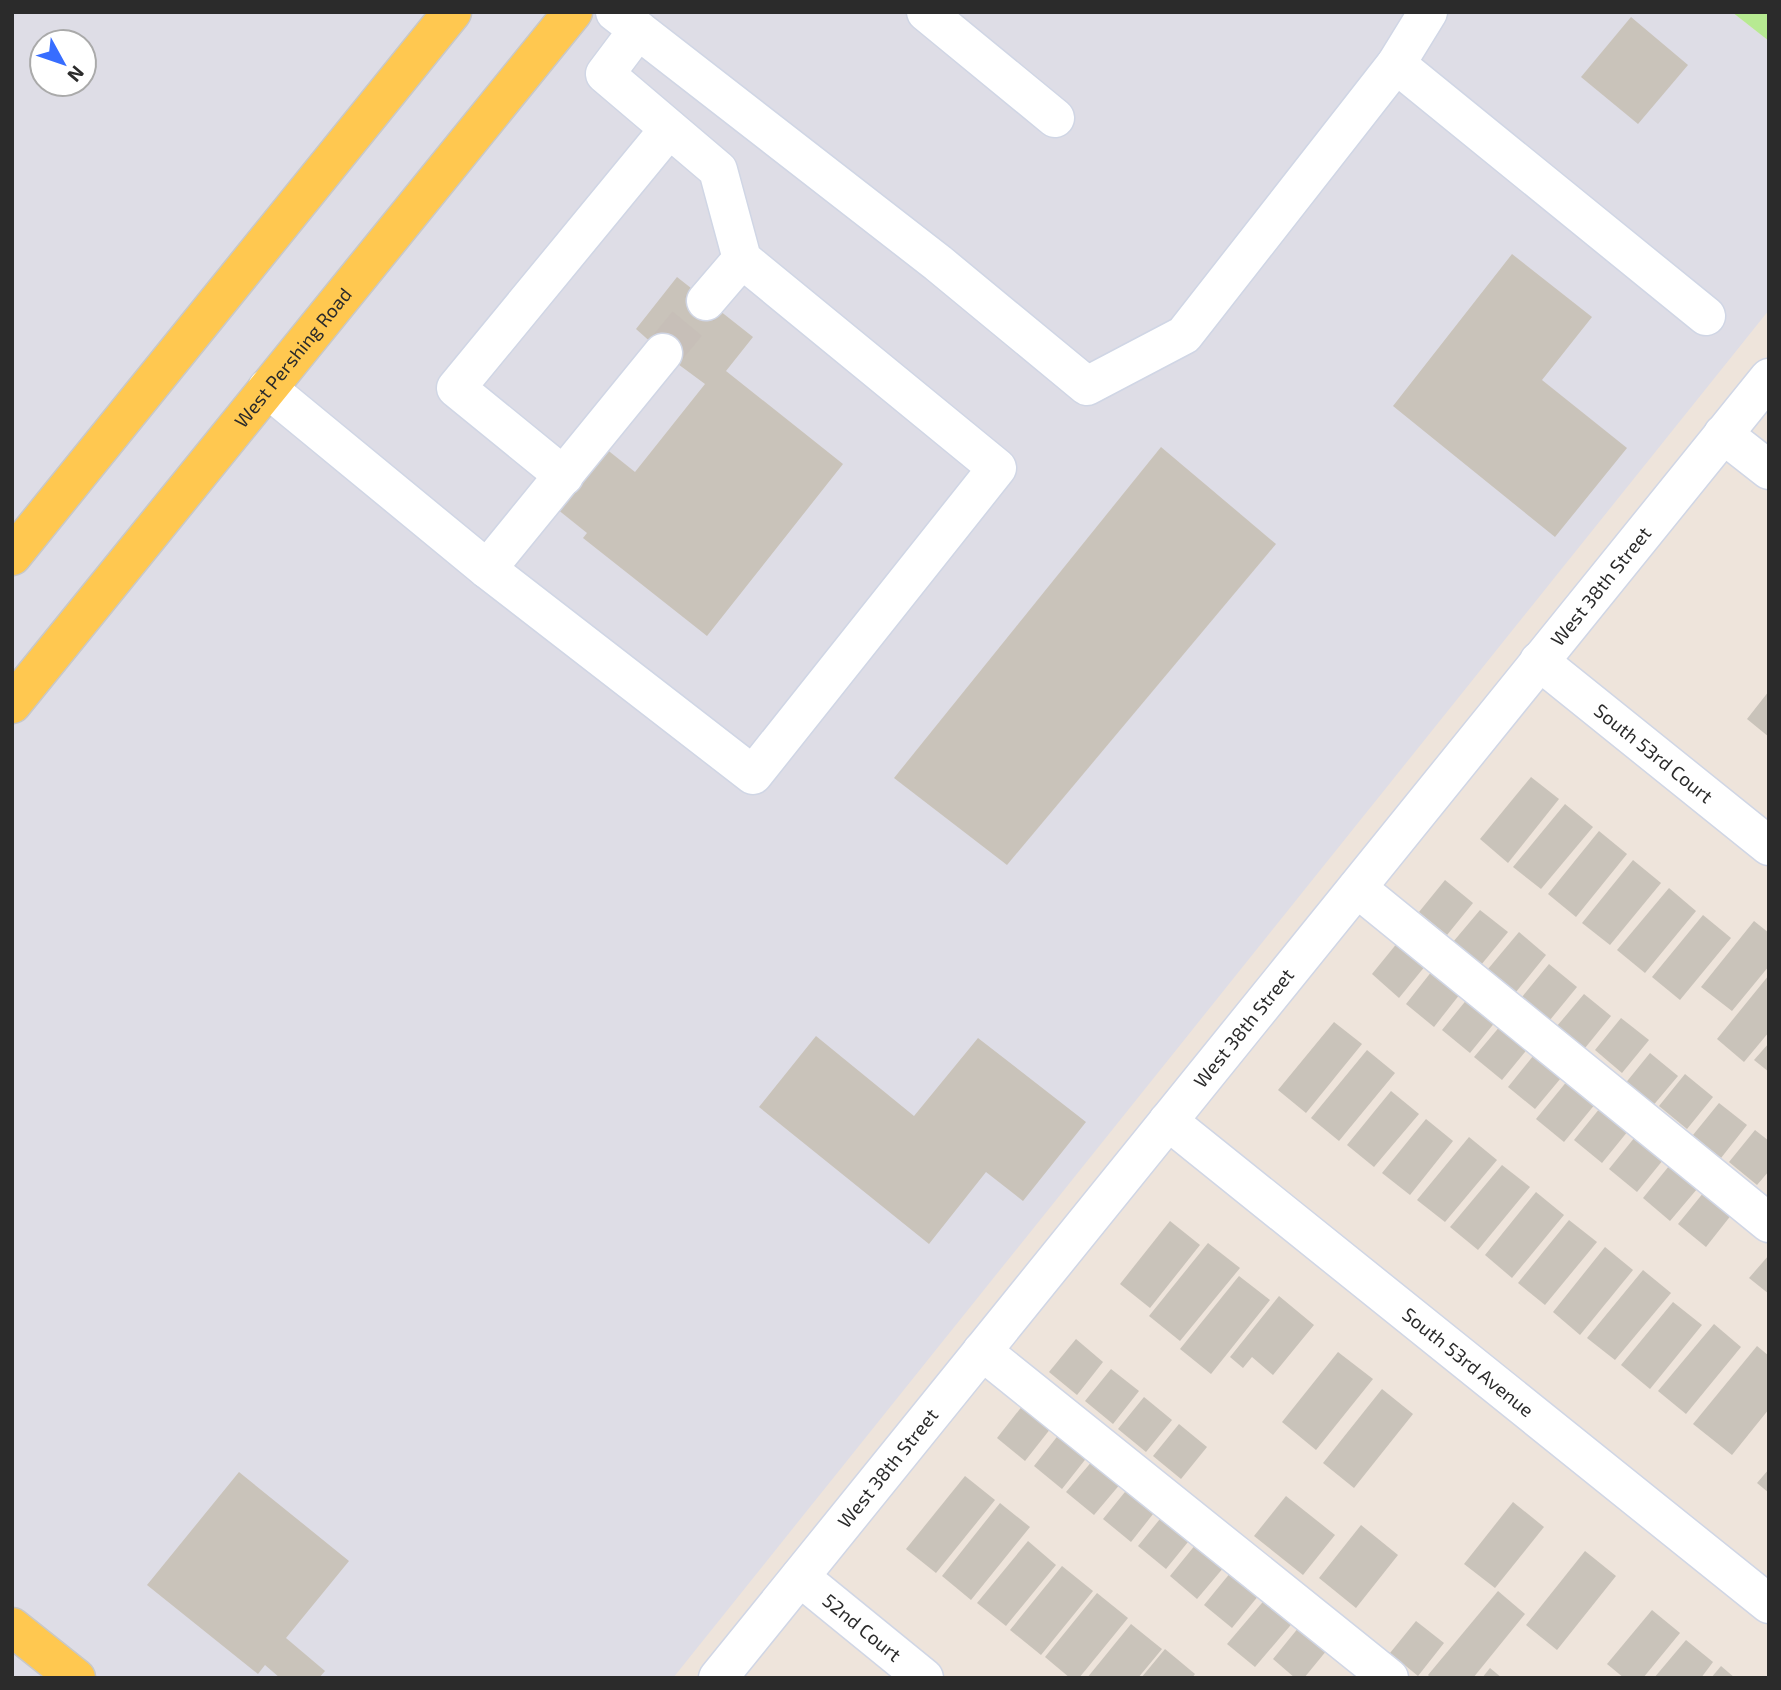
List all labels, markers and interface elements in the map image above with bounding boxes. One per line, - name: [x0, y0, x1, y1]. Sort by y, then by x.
- north arrow: [28, 28, 98, 98]
- text: N: [63, 62, 90, 87]
- street label: West Pershing Road: [229, 283, 356, 432]
- street label: West 38th Street: [1545, 522, 1655, 650]
- street label: South 53rd Court: [1590, 698, 1718, 807]
- street label: West 38th Street: [1188, 963, 1298, 1092]
- street label: South 53rd Avenue: [1398, 1302, 1539, 1421]
- street label: West 38th Street: [832, 1404, 942, 1532]
- street label: 52nd Court: [818, 1588, 906, 1666]

